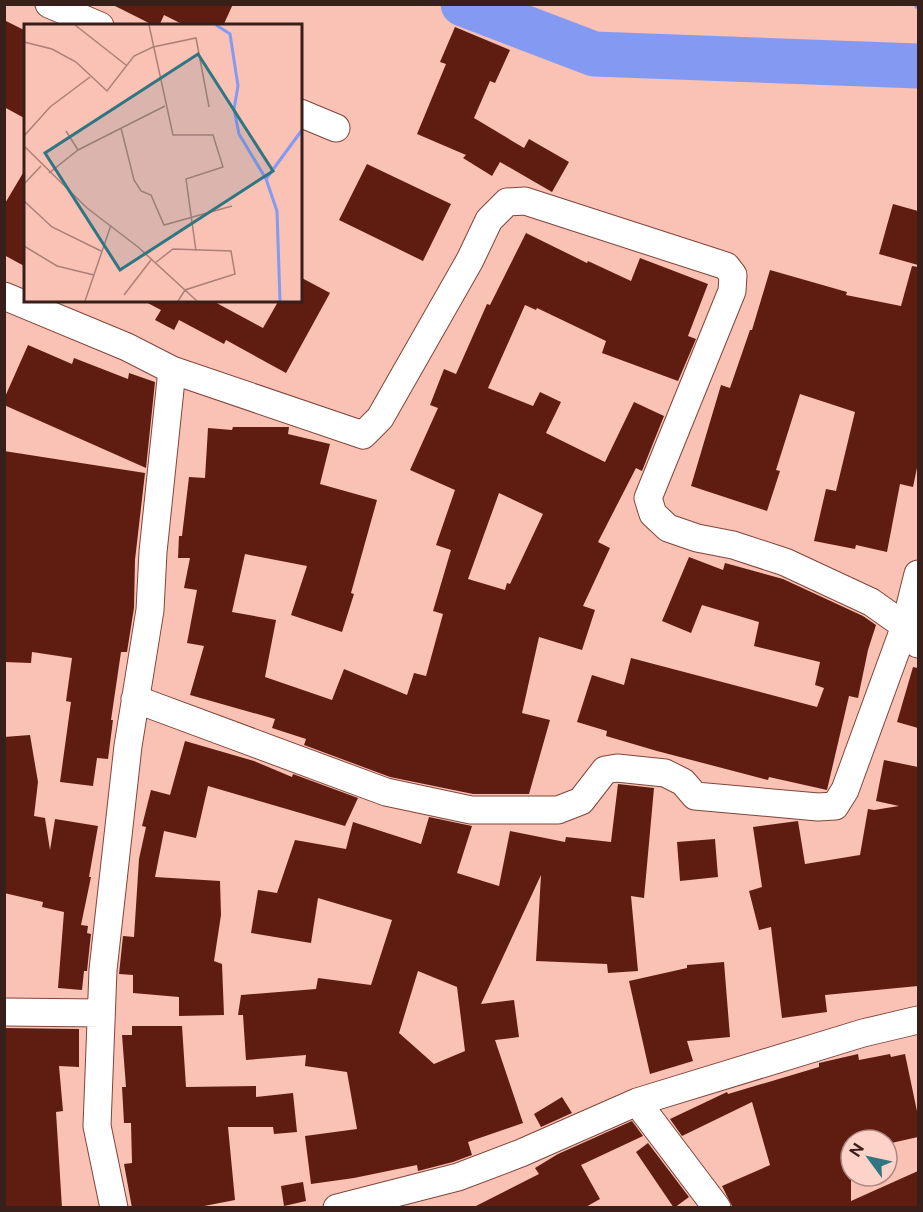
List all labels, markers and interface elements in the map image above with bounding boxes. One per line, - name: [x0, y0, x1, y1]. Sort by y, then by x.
- inset map: [24, 24, 302, 302]
- north arrow: [839, 1128, 899, 1188]
- text: N: [845, 1140, 868, 1161]

